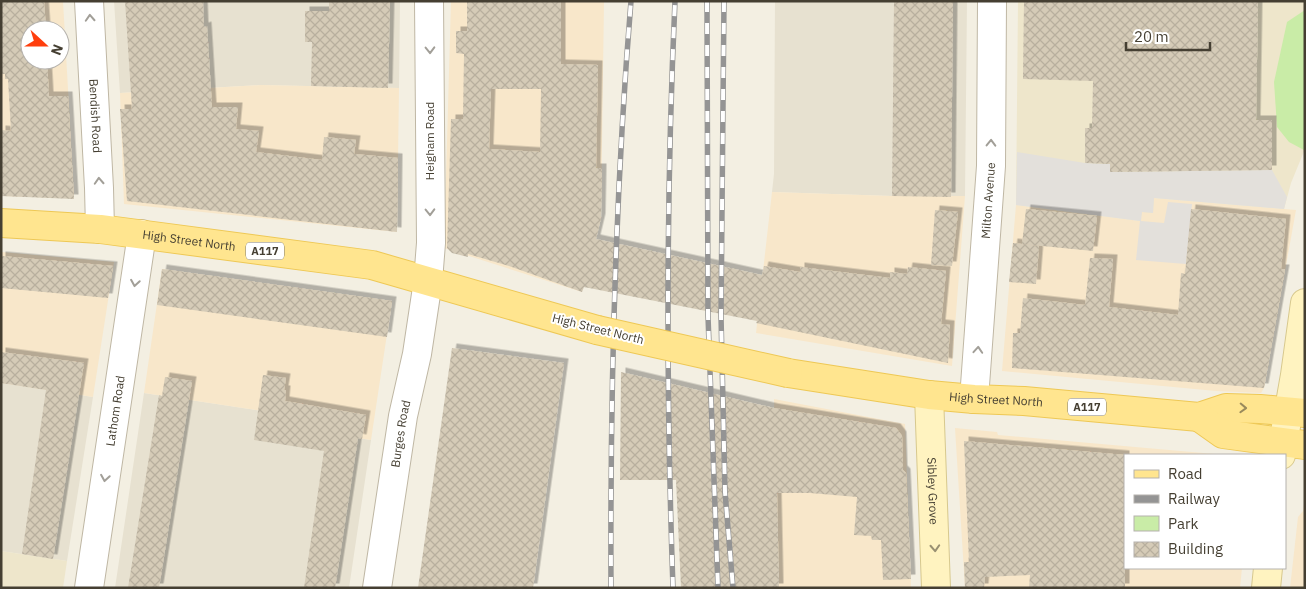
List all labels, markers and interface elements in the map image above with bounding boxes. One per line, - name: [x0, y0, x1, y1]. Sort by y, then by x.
- one-way arrow: [85, 14, 96, 22]
- north arrow: [20, 20, 70, 70]
- scale bar: [1126, 20, 1210, 52]
- text: 20 m: [1134, 27, 1169, 46]
- text: N: [47, 42, 67, 58]
- one-way arrow: [425, 46, 435, 54]
- street label: Bendish Road: [86, 78, 105, 153]
- street label: Heigham Road: [422, 102, 437, 180]
- one-way arrow: [986, 139, 996, 147]
- street label: Milton Avenue: [978, 162, 998, 239]
- one-way arrow: [94, 176, 104, 184]
- one-way arrow: [425, 209, 435, 217]
- street label: High Street North: [142, 227, 237, 254]
- road number: A117: [246, 242, 284, 260]
- one-way arrow: [130, 279, 141, 287]
- street label: High Street North: [551, 310, 645, 347]
- one-way arrow: [972, 346, 983, 354]
- street label: Lathom Road: [102, 375, 128, 447]
- street label: High Street North: [949, 389, 1044, 410]
- road number: A117: [1068, 398, 1106, 416]
- street label: Burges Road: [387, 399, 413, 468]
- one-way arrow: [1239, 402, 1247, 413]
- legend: [1124, 454, 1286, 569]
- street label: Sibley Grove: [924, 457, 942, 525]
- text: Road: [1168, 464, 1203, 483]
- one-way arrow: [101, 474, 111, 482]
- text: Railway: [1168, 489, 1221, 508]
- text: Park: [1168, 514, 1198, 533]
- text: Building: [1168, 539, 1223, 558]
- one-way arrow: [929, 544, 940, 552]

